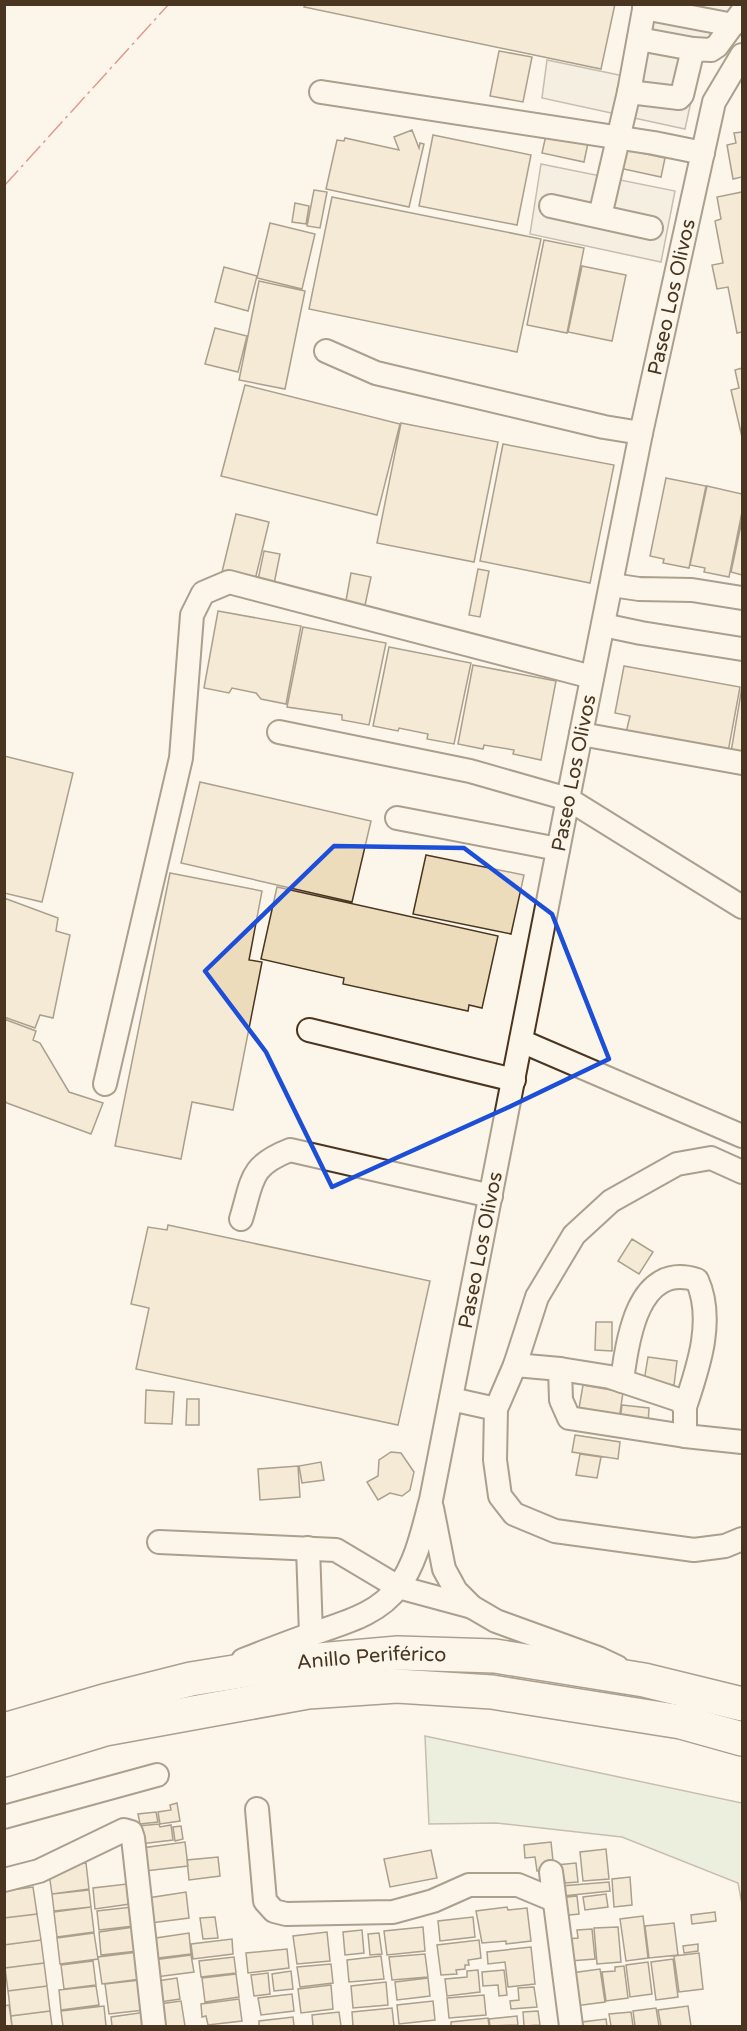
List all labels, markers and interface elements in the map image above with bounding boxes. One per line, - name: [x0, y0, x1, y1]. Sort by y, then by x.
- street label: Paseo Los Olivos: [643, 217, 701, 377]
- street label: Paseo Los Olivos: [547, 693, 602, 854]
- street label: Paseo Los Olivos: [454, 1170, 508, 1331]
- street label: Anillo Periférico: [296, 1642, 447, 1675]

